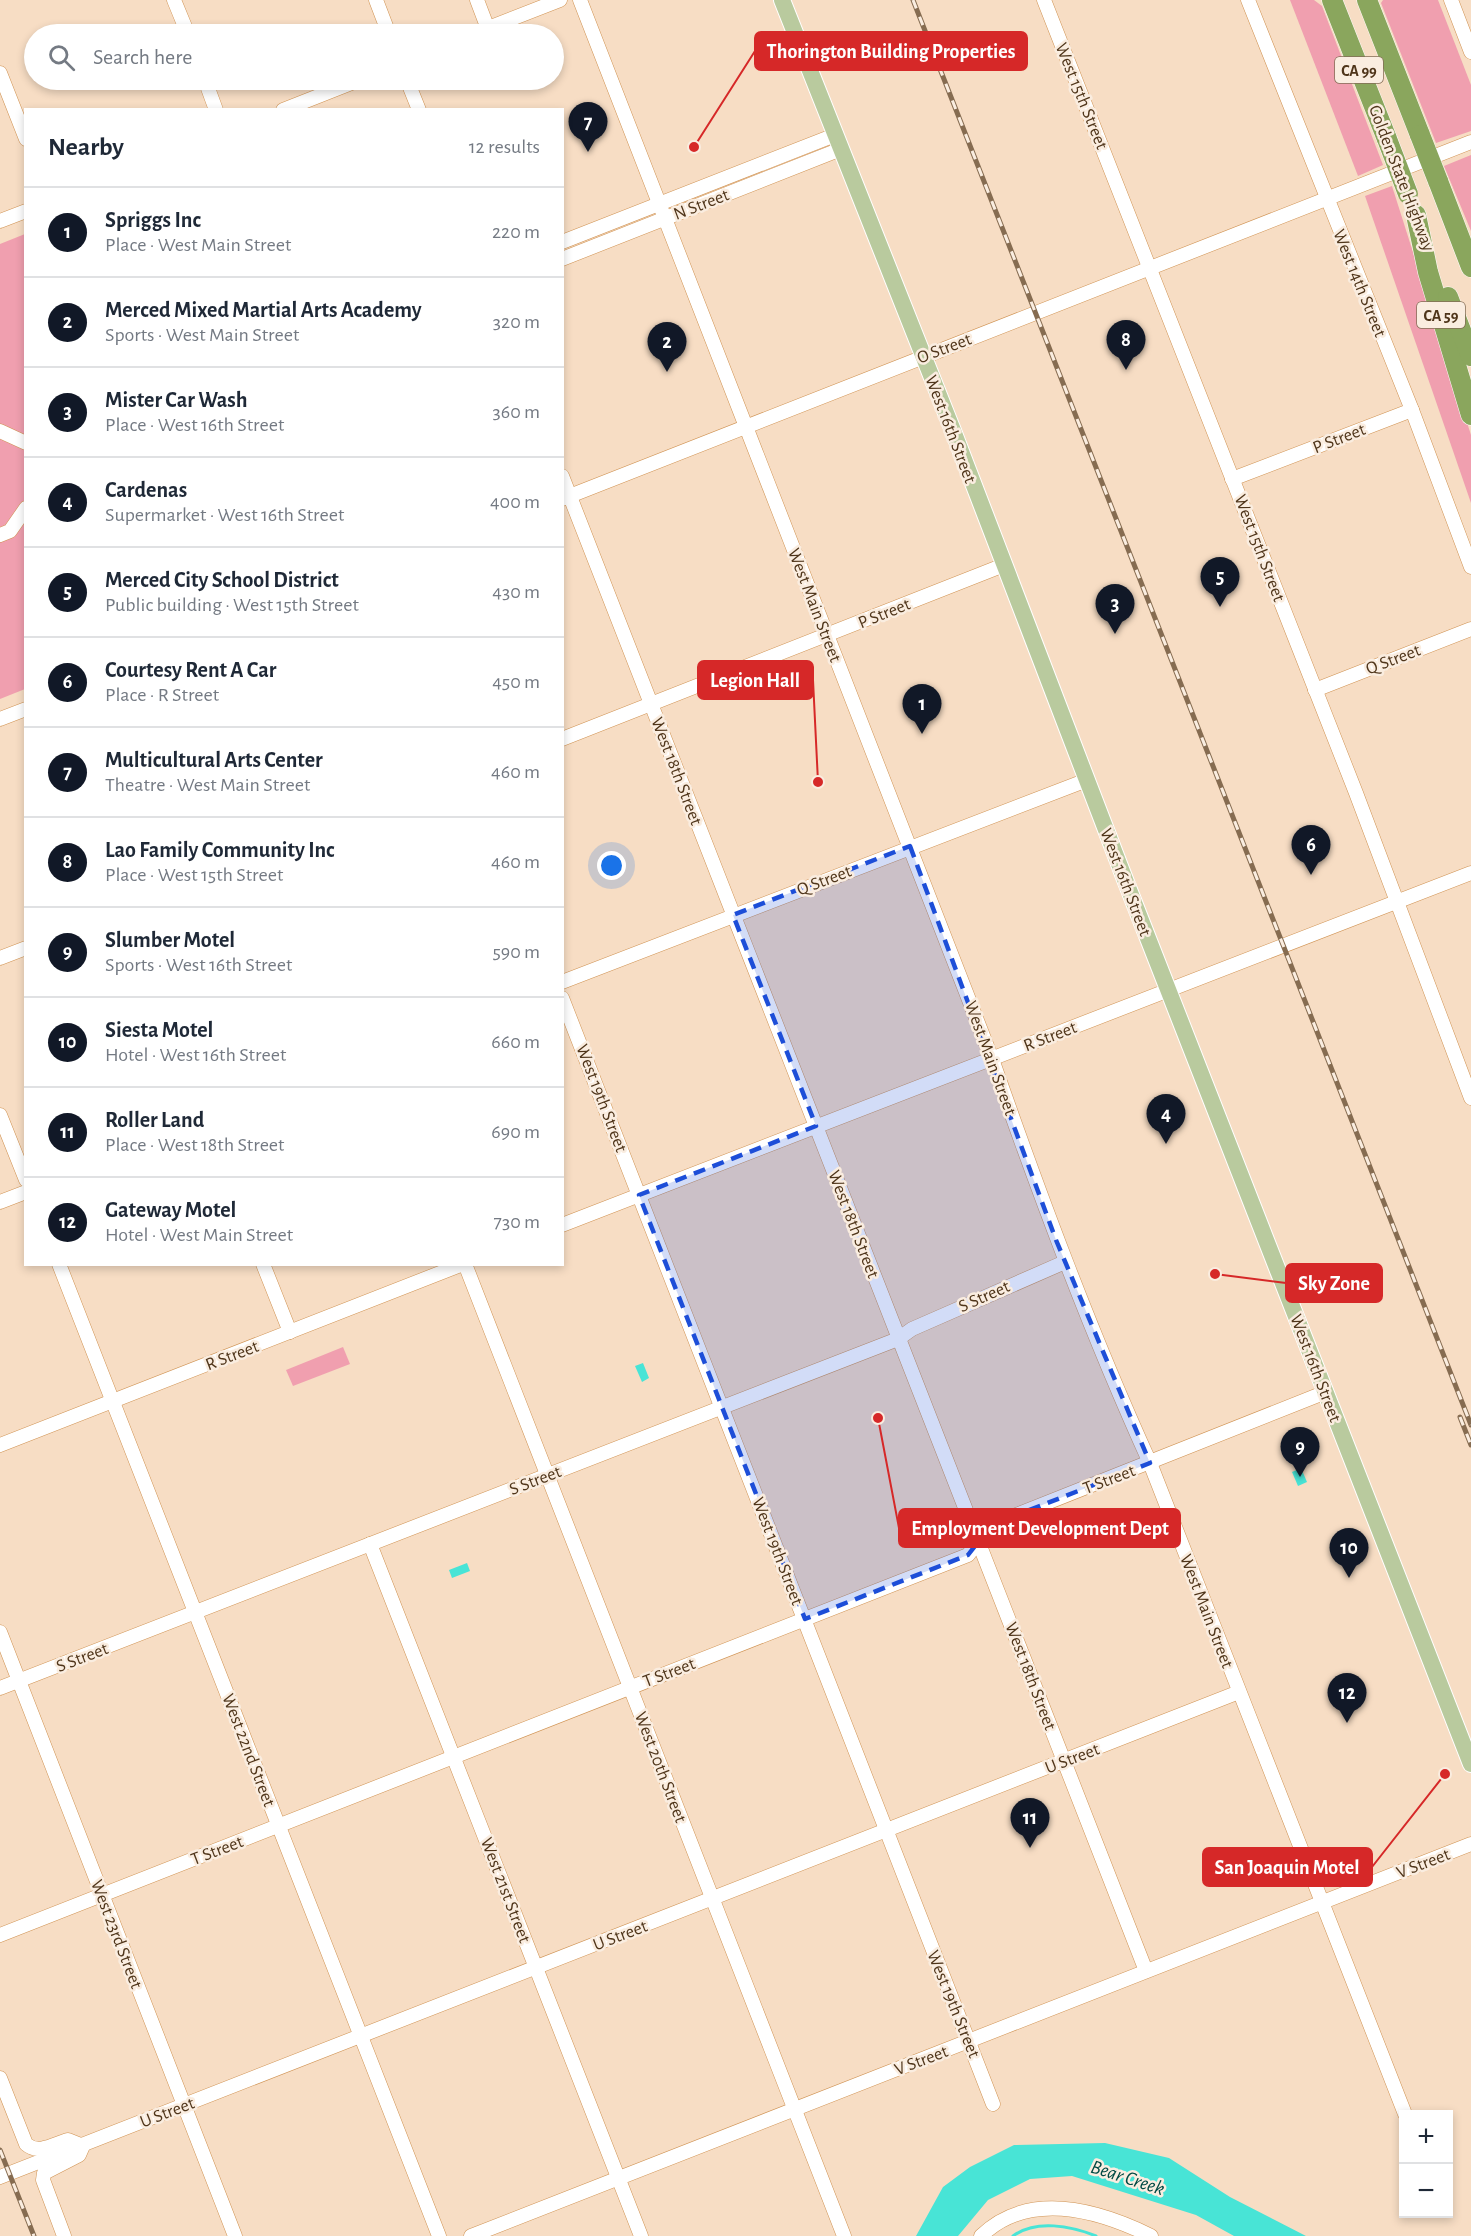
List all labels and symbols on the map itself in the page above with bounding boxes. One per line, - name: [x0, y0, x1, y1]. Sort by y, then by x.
- callout: Thorington Building Properties: [755, 32, 1027, 70]
- street label: West 15th Street: [1052, 41, 1111, 152]
- text: Thorington Building Properties: [767, 42, 1016, 62]
- road number: CA 99: [1335, 57, 1383, 83]
- pin: 7: [568, 102, 608, 152]
- street label: Golden State Highway: [1365, 103, 1437, 254]
- street label: N Street: [671, 186, 732, 224]
- street label: West 14th Street: [1329, 227, 1389, 340]
- road number: CA 59: [1417, 302, 1465, 328]
- pin: 8: [1106, 320, 1146, 370]
- pin: 2: [648, 322, 686, 372]
- street label: O Street: [915, 330, 974, 368]
- street label: West 16th Street: [921, 373, 979, 486]
- street label: P Street: [1311, 421, 1368, 457]
- street label: West 15th Street: [1230, 492, 1288, 605]
- street label: West Main Street: [784, 546, 844, 665]
- pin: 5: [1200, 558, 1240, 607]
- pin: 3: [1096, 584, 1134, 634]
- street label: P Street: [856, 595, 913, 633]
- street label: Q Street: [1364, 641, 1423, 679]
- callout: Legion Hall: [698, 661, 813, 699]
- text: Legion Hall: [710, 671, 800, 691]
- pin: 1: [902, 684, 942, 734]
- street label: West 18th Street: [647, 715, 705, 828]
- street label: West 16th Street: [1096, 826, 1154, 939]
- pin: 6: [1292, 826, 1330, 875]
- your location: [597, 851, 626, 880]
- street label: Q Street: [795, 862, 854, 900]
- street label: West Main Street: [961, 999, 1019, 1118]
- street label: R Street: [1021, 1019, 1080, 1055]
- street label: West 19th Street: [572, 1042, 630, 1155]
- pin: 4: [1146, 1094, 1186, 1144]
- street label: West 18th Street: [824, 1168, 882, 1281]
- callout: Sky Zone: [1286, 1264, 1382, 1302]
- text: Sky Zone: [1298, 1274, 1370, 1294]
- street label: S Street: [956, 1278, 1013, 1316]
- street label: West 16th Street: [1286, 1312, 1344, 1425]
- street label: R Street: [203, 1338, 262, 1374]
- pin: 9: [1280, 1428, 1320, 1477]
- street label: T Street: [1081, 1462, 1138, 1498]
- street label: S Street: [507, 1463, 564, 1499]
- street label: West 19th Street: [748, 1495, 806, 1608]
- callout: Employment Development Dept: [899, 1509, 1180, 1547]
- text: Employment Development Dept: [911, 1519, 1169, 1539]
- pin: 10: [1330, 1528, 1368, 1578]
- street label: West Main Street: [1176, 1552, 1236, 1671]
- street label: West 18th Street: [1001, 1620, 1059, 1733]
- street label: S Street: [54, 1640, 111, 1676]
- street label: T Street: [641, 1655, 698, 1691]
- pin: 12: [1328, 1674, 1366, 1723]
- street label: West 22nd Street: [218, 1691, 278, 1810]
- street label: West 20th Street: [631, 1709, 690, 1825]
- street label: U Street: [1043, 1740, 1102, 1777]
- pin: 11: [1010, 1798, 1050, 1848]
- street label: T Street: [189, 1833, 246, 1869]
- street label: West 21st Street: [477, 1835, 533, 1946]
- street label: V Street: [1394, 1845, 1453, 1882]
- callout: San Joaquin Motel: [1203, 1848, 1372, 1886]
- text: San Joaquin Motel: [1215, 1858, 1359, 1878]
- street label: West 23rd Street: [87, 1877, 145, 1992]
- street label: U Street: [591, 1917, 650, 1954]
- street label: West 19th Street: [923, 1948, 983, 2061]
- street label: V Street: [892, 2042, 951, 2079]
- street label: U Street: [138, 2094, 197, 2131]
- water label: Bear Creek: [1088, 2157, 1167, 2199]

